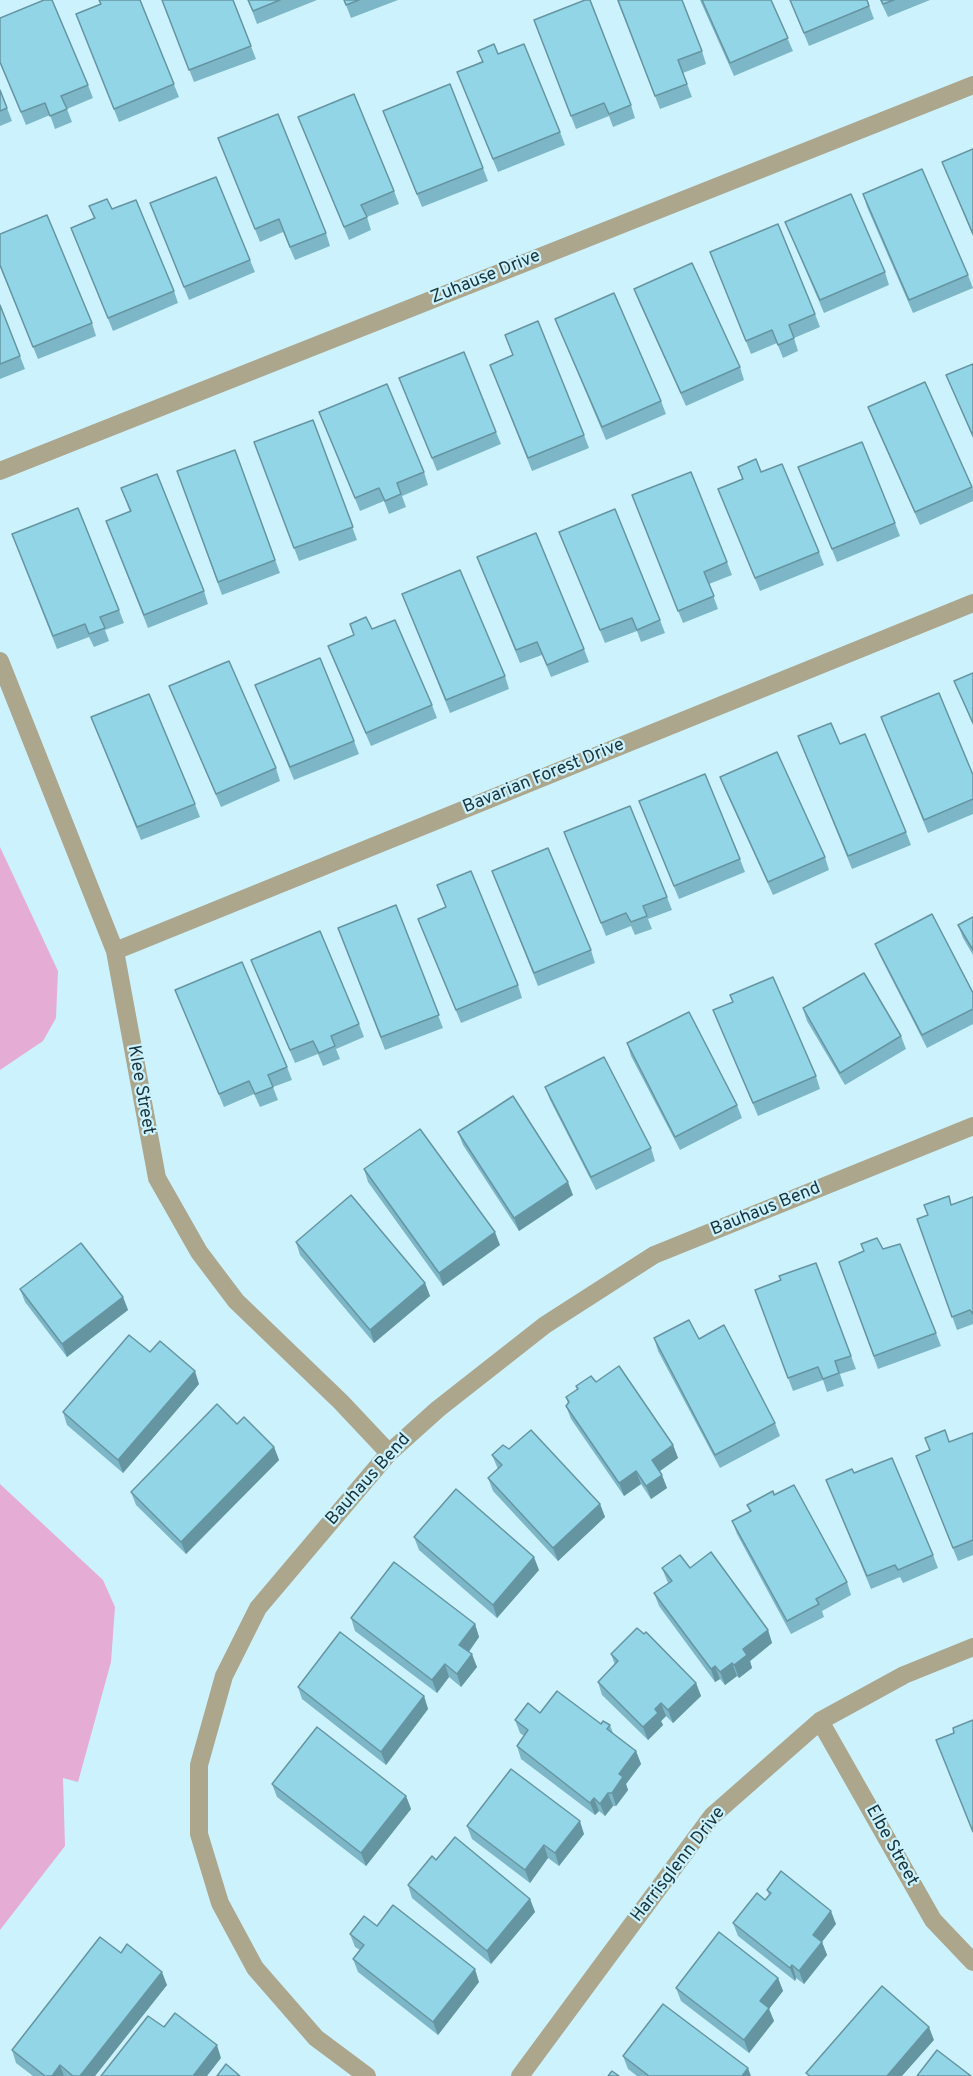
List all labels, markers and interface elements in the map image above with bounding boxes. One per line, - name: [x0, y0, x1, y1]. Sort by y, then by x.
- street label: Zuhause Drive: [428, 246, 544, 310]
- street label: Bavarian Forest Drive: [460, 735, 628, 819]
- street label: Klee Street: [122, 1044, 158, 1136]
- street label: Bauhaus Bend: [708, 1178, 824, 1242]
- street label: Bauhaus Bend: [322, 1430, 416, 1530]
- street label: Elbe Street: [860, 1802, 922, 1890]
- street label: Harrisglenn Drive: [627, 1803, 731, 1927]

